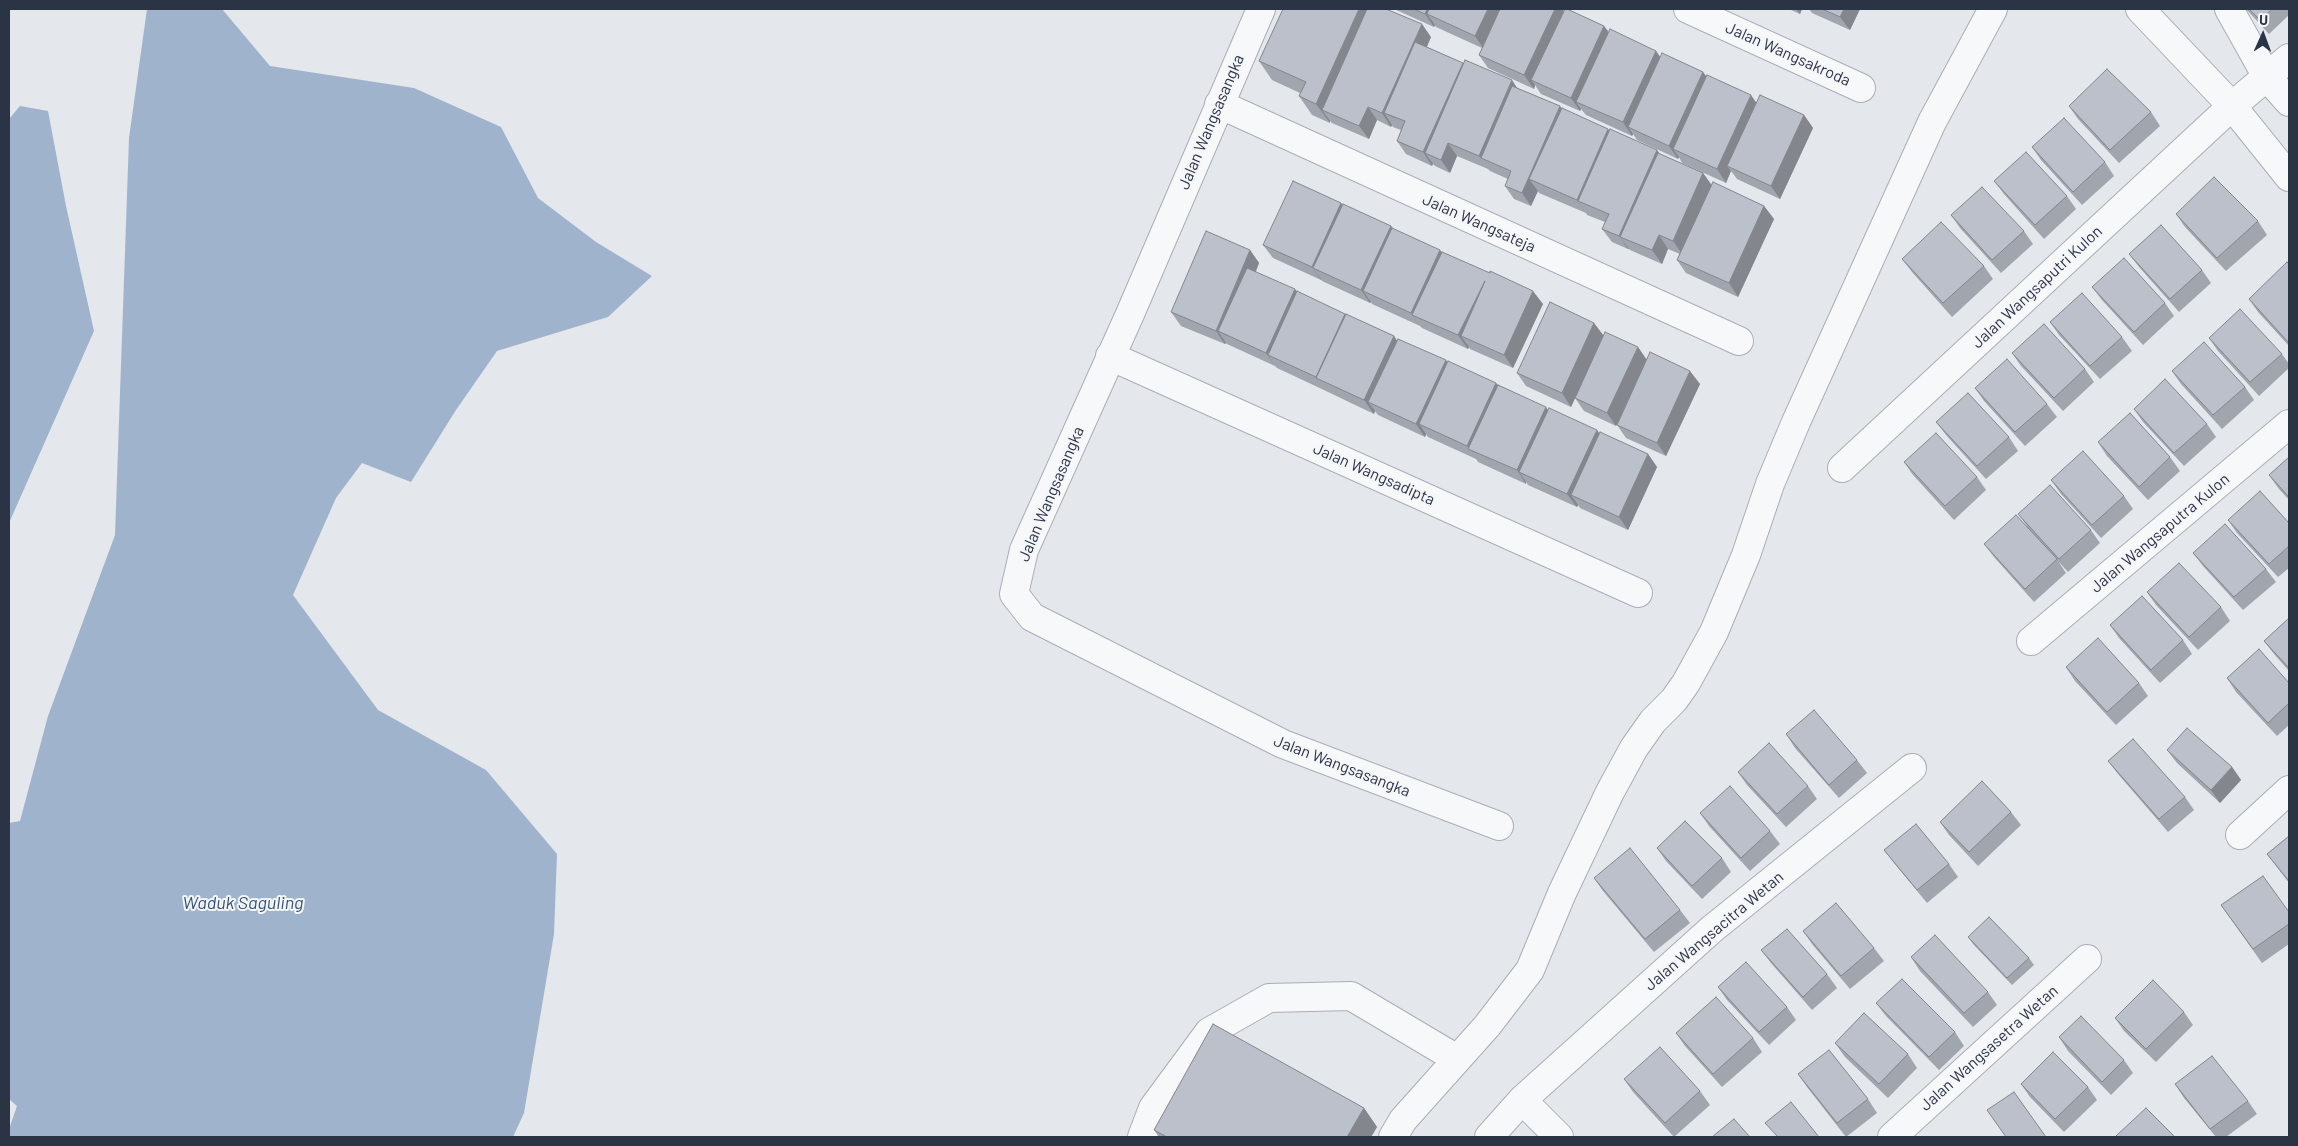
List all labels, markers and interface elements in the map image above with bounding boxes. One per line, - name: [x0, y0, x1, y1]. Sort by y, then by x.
- north arrow: [2238, 10, 2288, 60]
- text: U: [2259, 11, 2268, 28]
- street label: Jalan Wangsakroda: [1722, 18, 1854, 90]
- street label: Jalan Wangsasangka: [1174, 52, 1248, 192]
- street label: Jalan Wangsateja: [1420, 189, 1538, 257]
- street label: Jalan Wangsaputri Kulon: [1968, 222, 2106, 352]
- street label: Jalan Wangsasangka: [1014, 424, 1088, 564]
- street label: Jalan Wangsadipta: [1310, 439, 1438, 509]
- street label: Jalan Wangsaputra Kulon: [2087, 469, 2233, 597]
- street label: Jalan Wangsasangka: [1271, 731, 1413, 801]
- street label: Jalan Wangsacitra Wetan: [1641, 867, 1787, 995]
- water label: Waduk Saguling: [183, 892, 303, 914]
- street label: Jalan Wangsasetra Wetan: [1916, 981, 2062, 1115]

